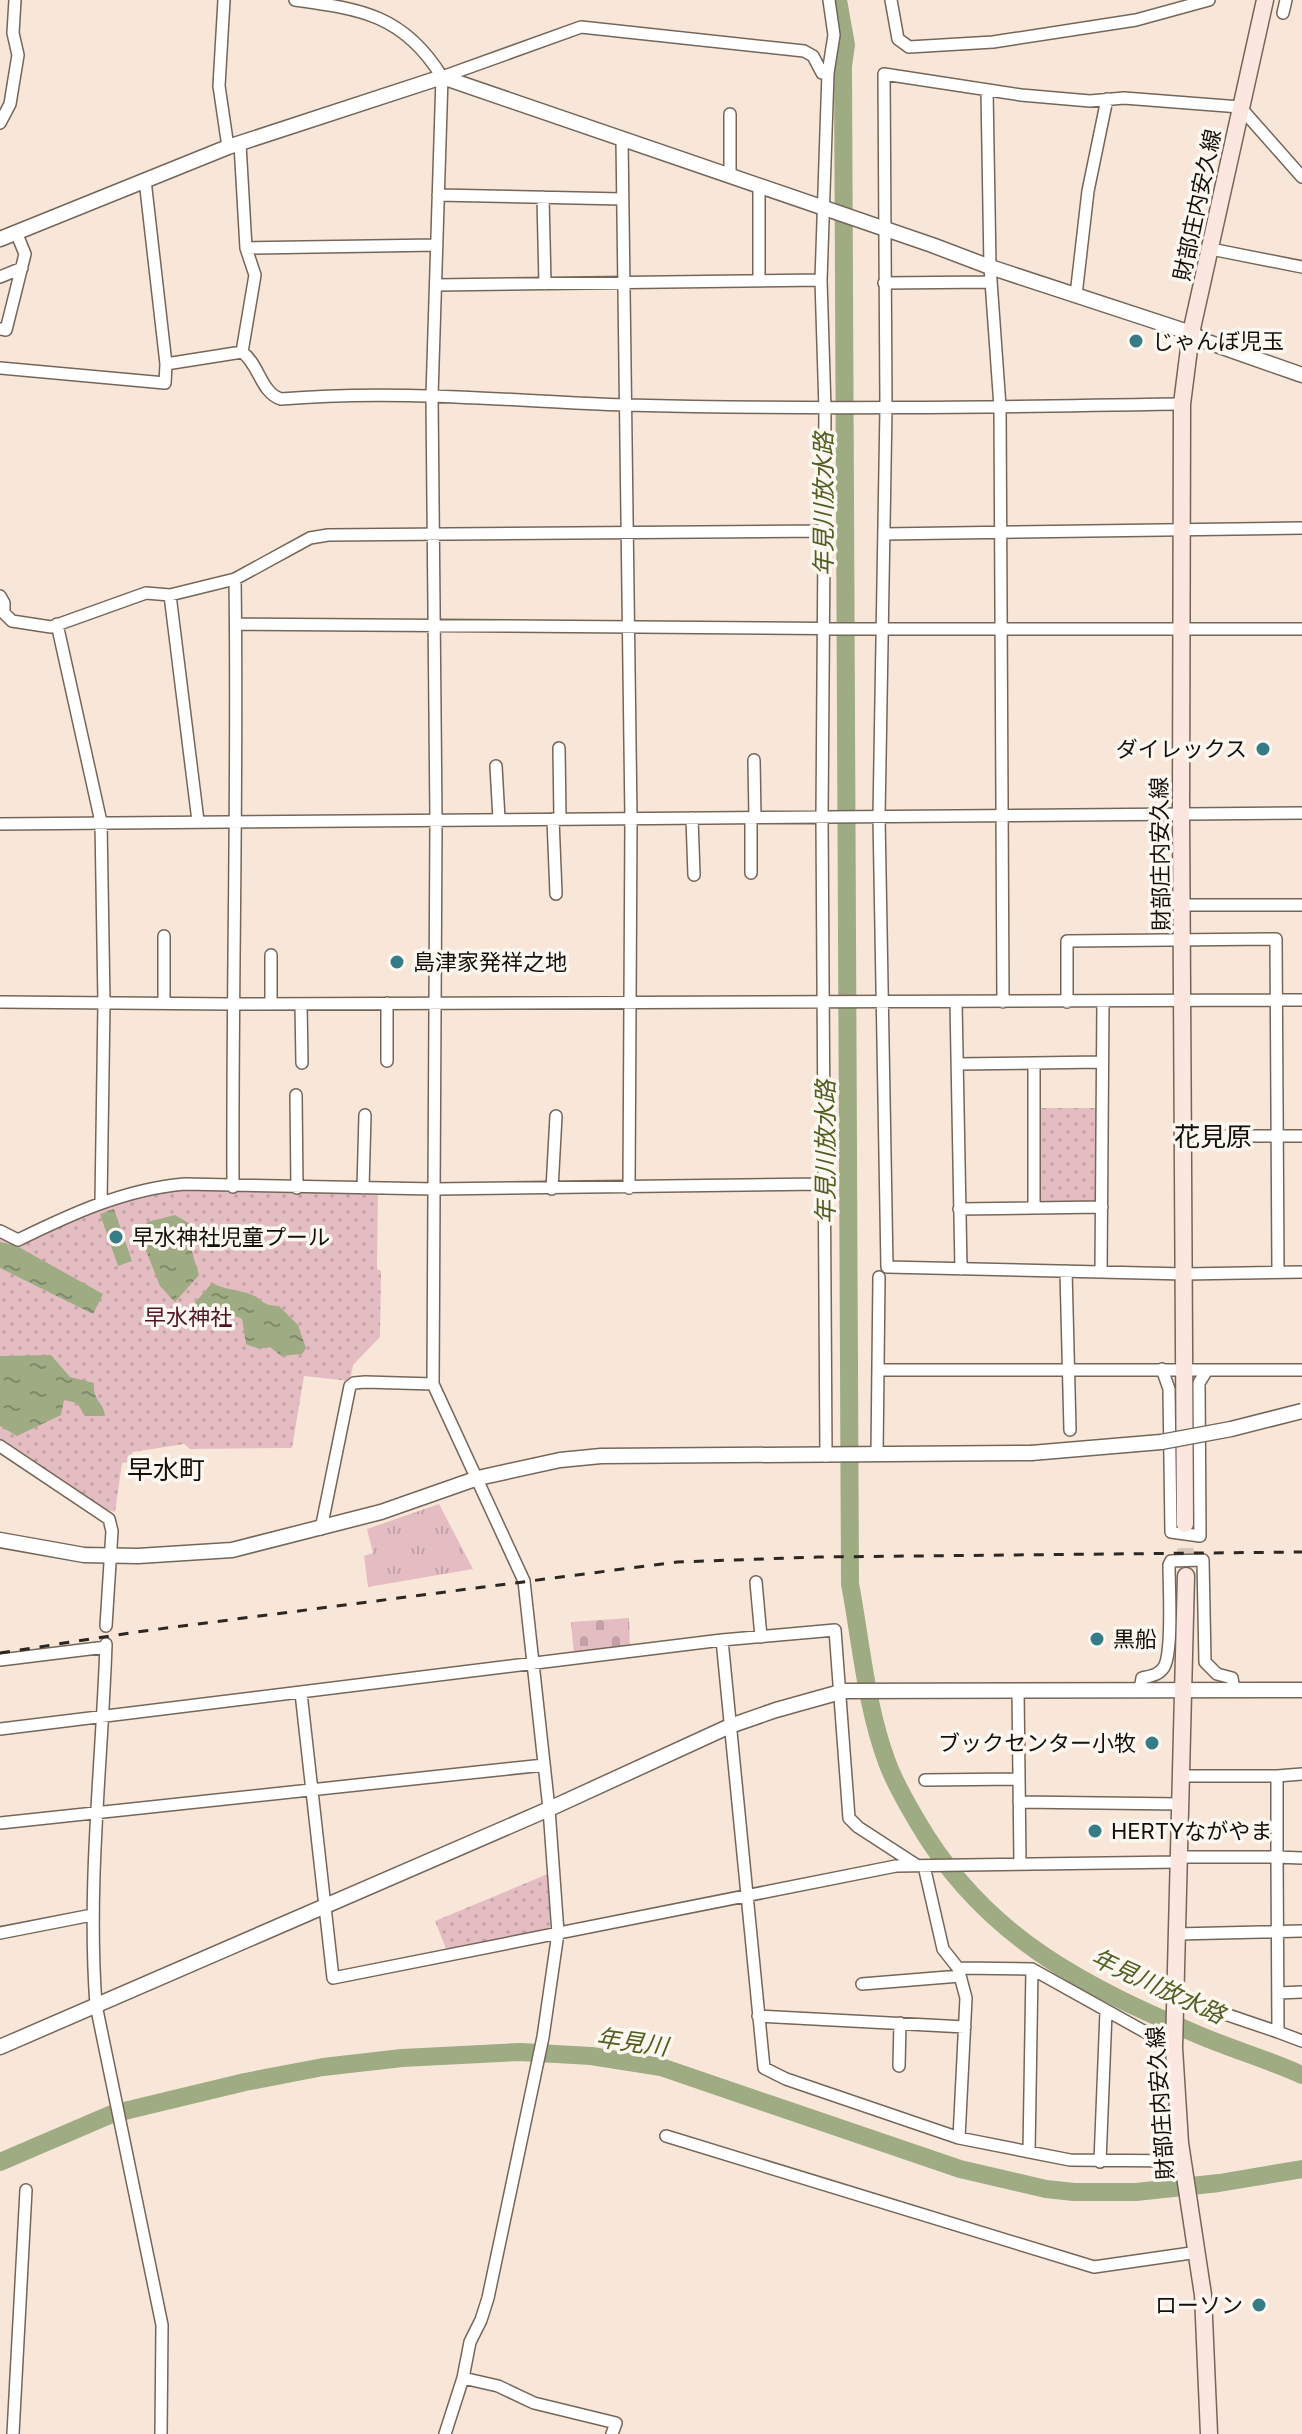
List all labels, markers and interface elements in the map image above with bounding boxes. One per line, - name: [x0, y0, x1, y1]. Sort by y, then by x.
- street label: 財部庄内安久線: [1168, 127, 1226, 283]
- place label: じゃんぼ児玉: [1152, 328, 1284, 354]
- marker: じゃんぼ児玉: [1127, 332, 1145, 350]
- water label: 年見川放水路: [809, 430, 838, 576]
- place label: ダイレックス: [1116, 736, 1247, 762]
- marker: ダイレックス: [1254, 740, 1272, 758]
- street label: 財部庄内安久線: [1146, 777, 1174, 931]
- place label: 島津家発祥之地: [413, 949, 567, 975]
- marker: 島津家発祥之地: [388, 953, 406, 971]
- water label: 年見川放水路: [811, 1078, 840, 1224]
- district label: 花見原: [1174, 1121, 1252, 1152]
- place label: 早水神社児童プール: [132, 1224, 330, 1250]
- marker: 早水神社児童プール: [107, 1228, 125, 1246]
- park label: 早水神社: [144, 1304, 232, 1330]
- district label: 早水町: [127, 1454, 205, 1485]
- place label: 黒船: [1113, 1626, 1157, 1652]
- marker: 黒船: [1088, 1630, 1106, 1648]
- place label: ブックセンター小牧: [938, 1730, 1136, 1756]
- marker: ブックセンター小牧: [1143, 1734, 1161, 1752]
- place label: HERTYながやま: [1111, 1818, 1272, 1844]
- marker: HERTYながやま: [1086, 1822, 1104, 1840]
- water label: 年見川放水路: [1087, 1942, 1231, 2030]
- water label: 年見川: [594, 2023, 673, 2062]
- street label: 財部庄内安久線: [1142, 2025, 1178, 2181]
- place label: ローソン: [1155, 2292, 1243, 2318]
- marker: ローソン: [1250, 2296, 1268, 2314]

